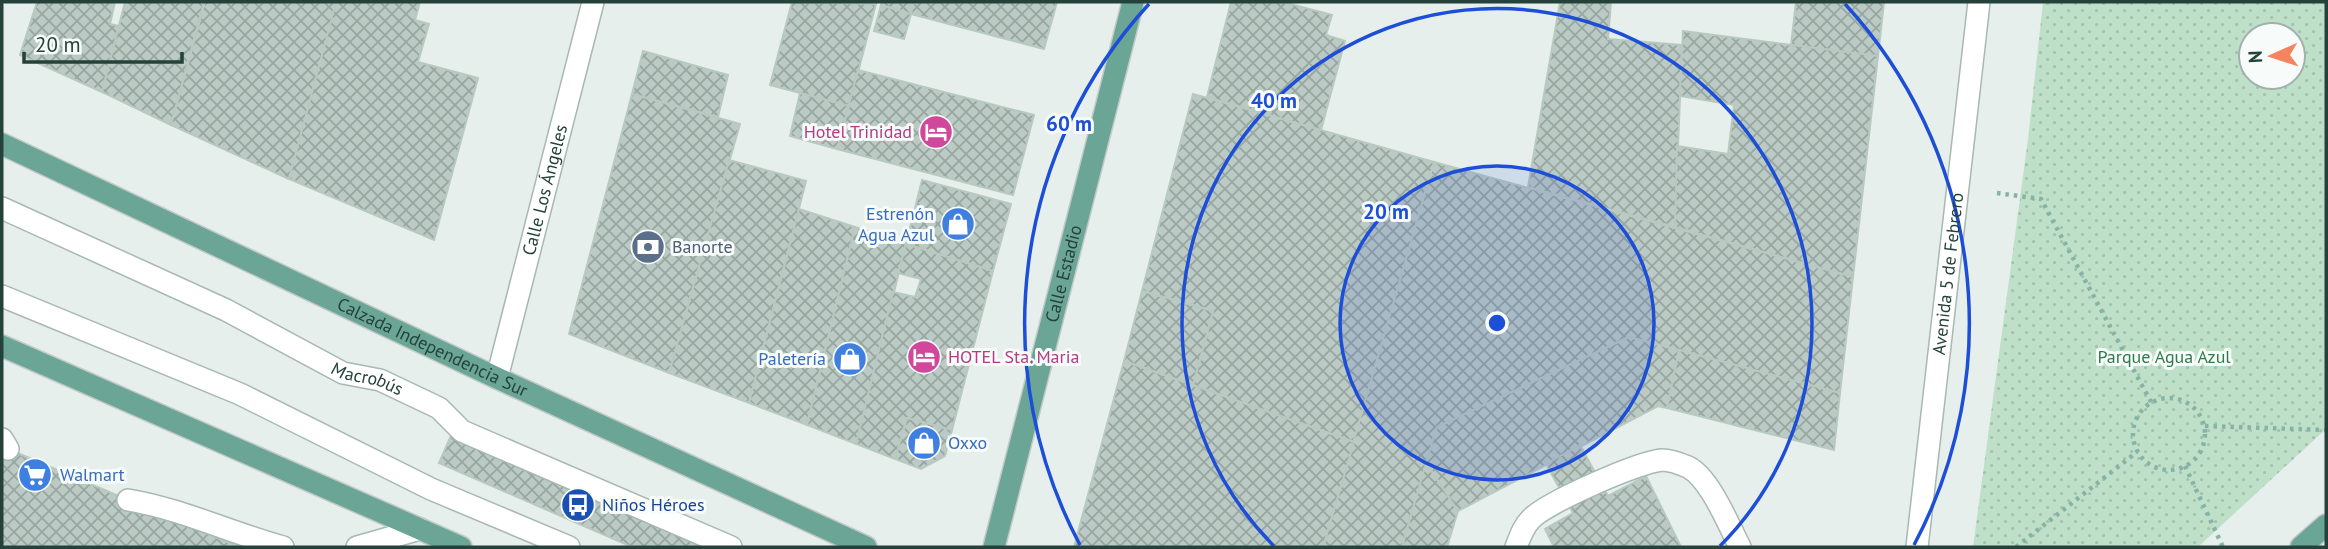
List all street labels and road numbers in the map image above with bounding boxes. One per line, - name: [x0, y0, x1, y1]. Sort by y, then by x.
- street label: Calle Los Ángeles: [517, 122, 572, 258]
- street label: Avenida 5 de Febrero: [1927, 191, 1968, 356]
- street label: Calle Estadio: [1040, 222, 1087, 325]
- street label: Calzada Independencia Sur: [334, 292, 532, 402]
- street label: Macrobús: [327, 357, 407, 400]

